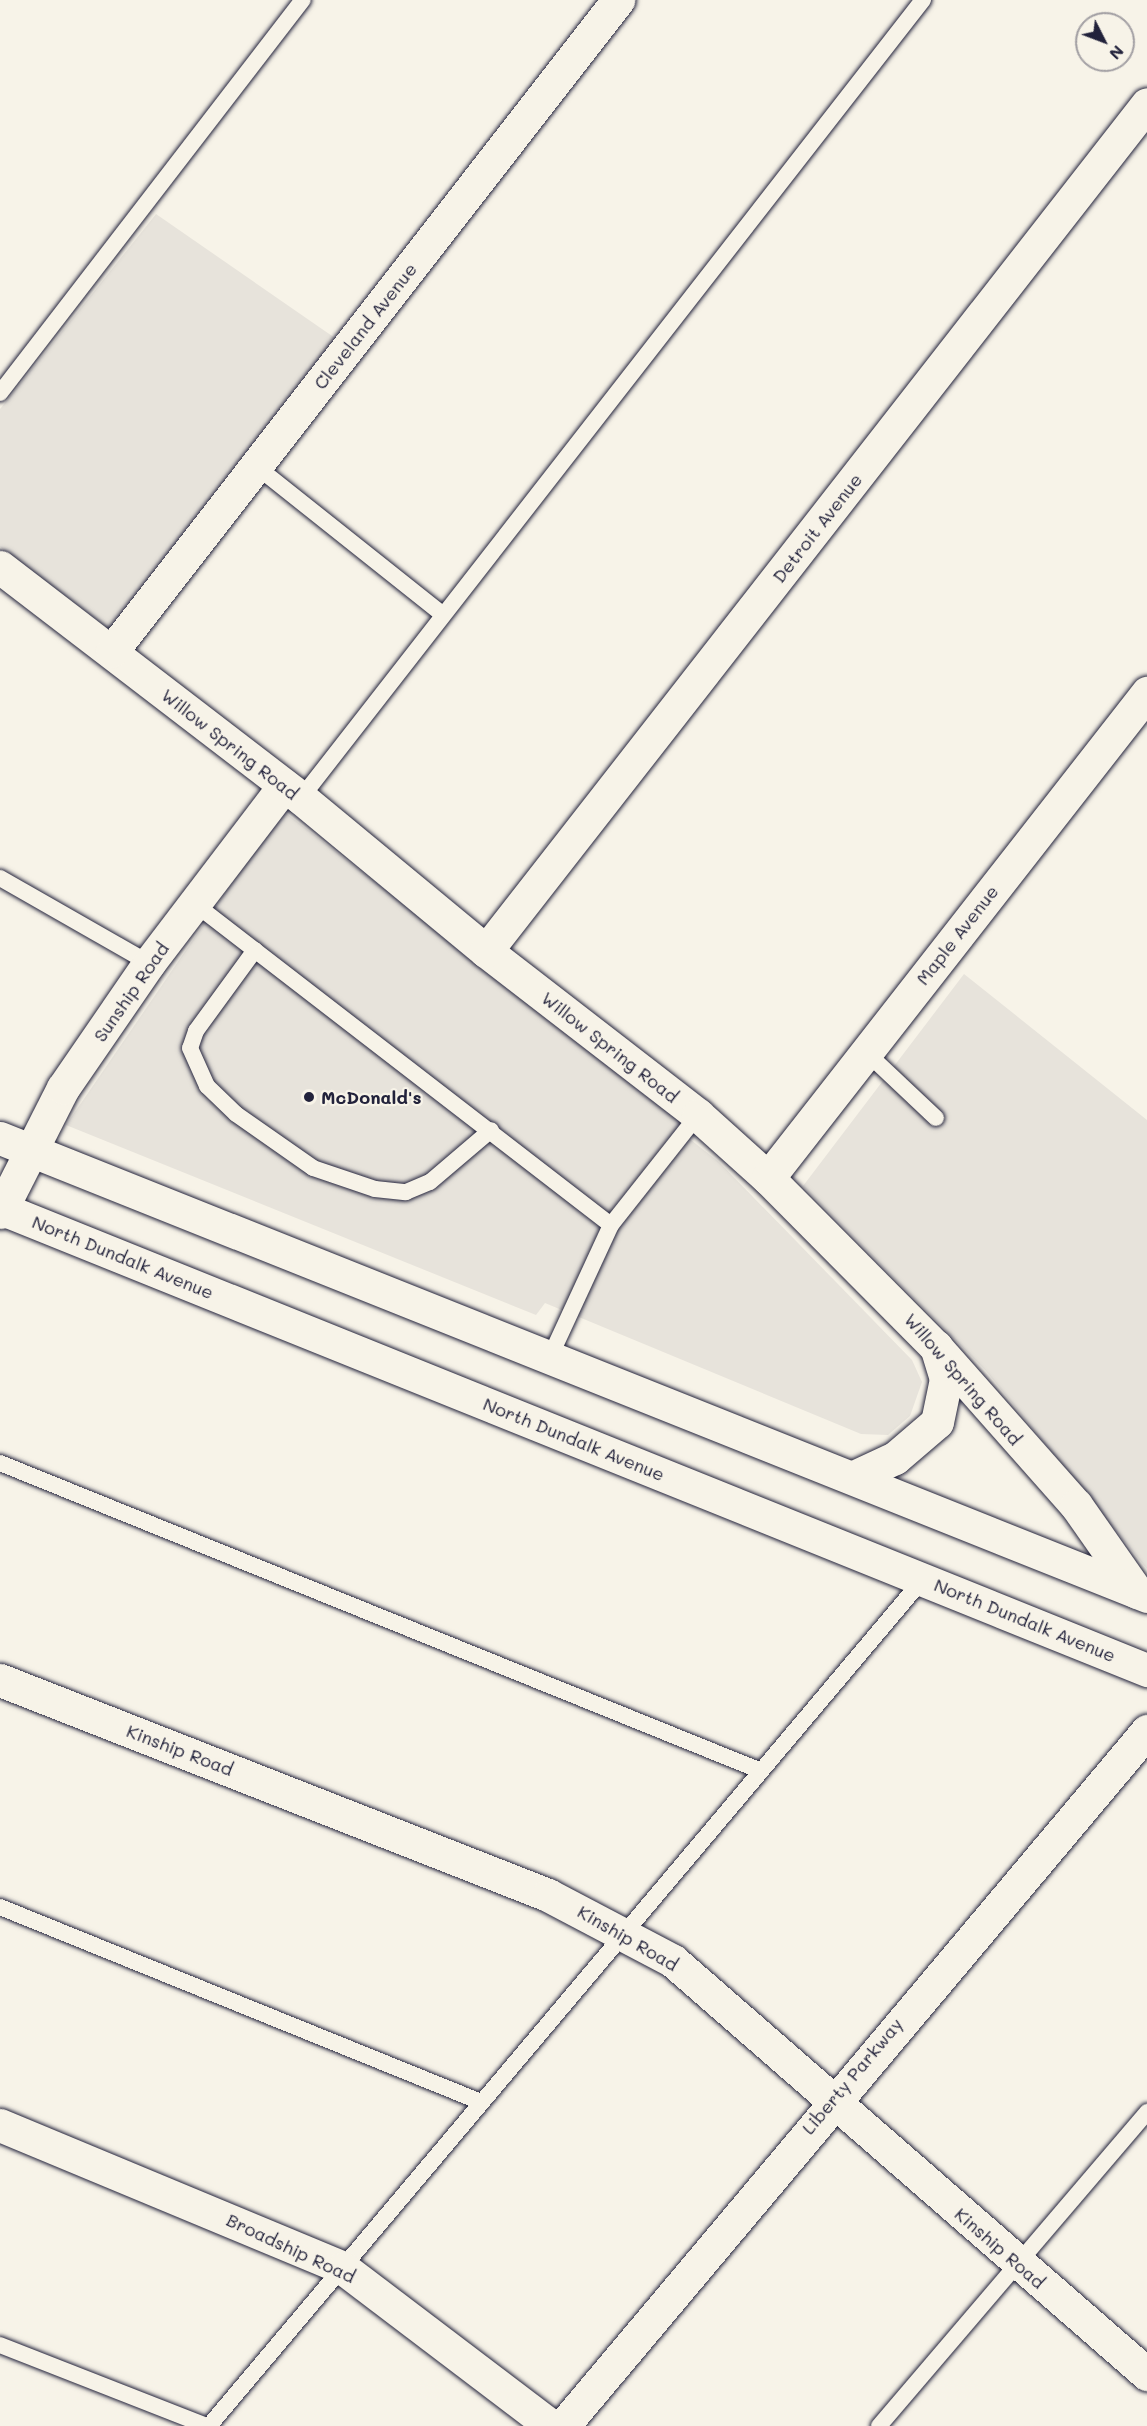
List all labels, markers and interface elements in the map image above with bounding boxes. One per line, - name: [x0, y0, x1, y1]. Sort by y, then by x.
- north arrow: [1075, 12, 1135, 72]
- text: N: [1105, 41, 1129, 65]
- street label: Cleveland Avenue: [309, 259, 421, 393]
- street label: Detroit Avenue: [768, 469, 866, 587]
- street label: Willow Spring Road: [157, 684, 303, 804]
- street label: Maple Avenue: [911, 881, 1003, 989]
- street label: Sunship Road: [89, 938, 173, 1046]
- street label: Willow Spring Road: [537, 987, 683, 1107]
- place label: McDonald's: [321, 1086, 422, 1108]
- marker: McDonald's: [302, 1090, 316, 1104]
- street label: North Dundalk Avenue: [29, 1211, 217, 1303]
- street label: Willow Spring Road: [900, 1309, 1026, 1449]
- street label: North Dundalk Avenue: [480, 1393, 668, 1485]
- street label: North Dundalk Avenue: [931, 1574, 1119, 1666]
- street label: Kinship Road: [124, 1720, 236, 1780]
- street label: Kinship Road: [574, 1901, 682, 1975]
- street label: Liberty Parkway: [797, 2013, 907, 2139]
- street label: Kinship Road: [950, 2203, 1050, 2293]
- street label: Broadship Road: [223, 2209, 359, 2287]

